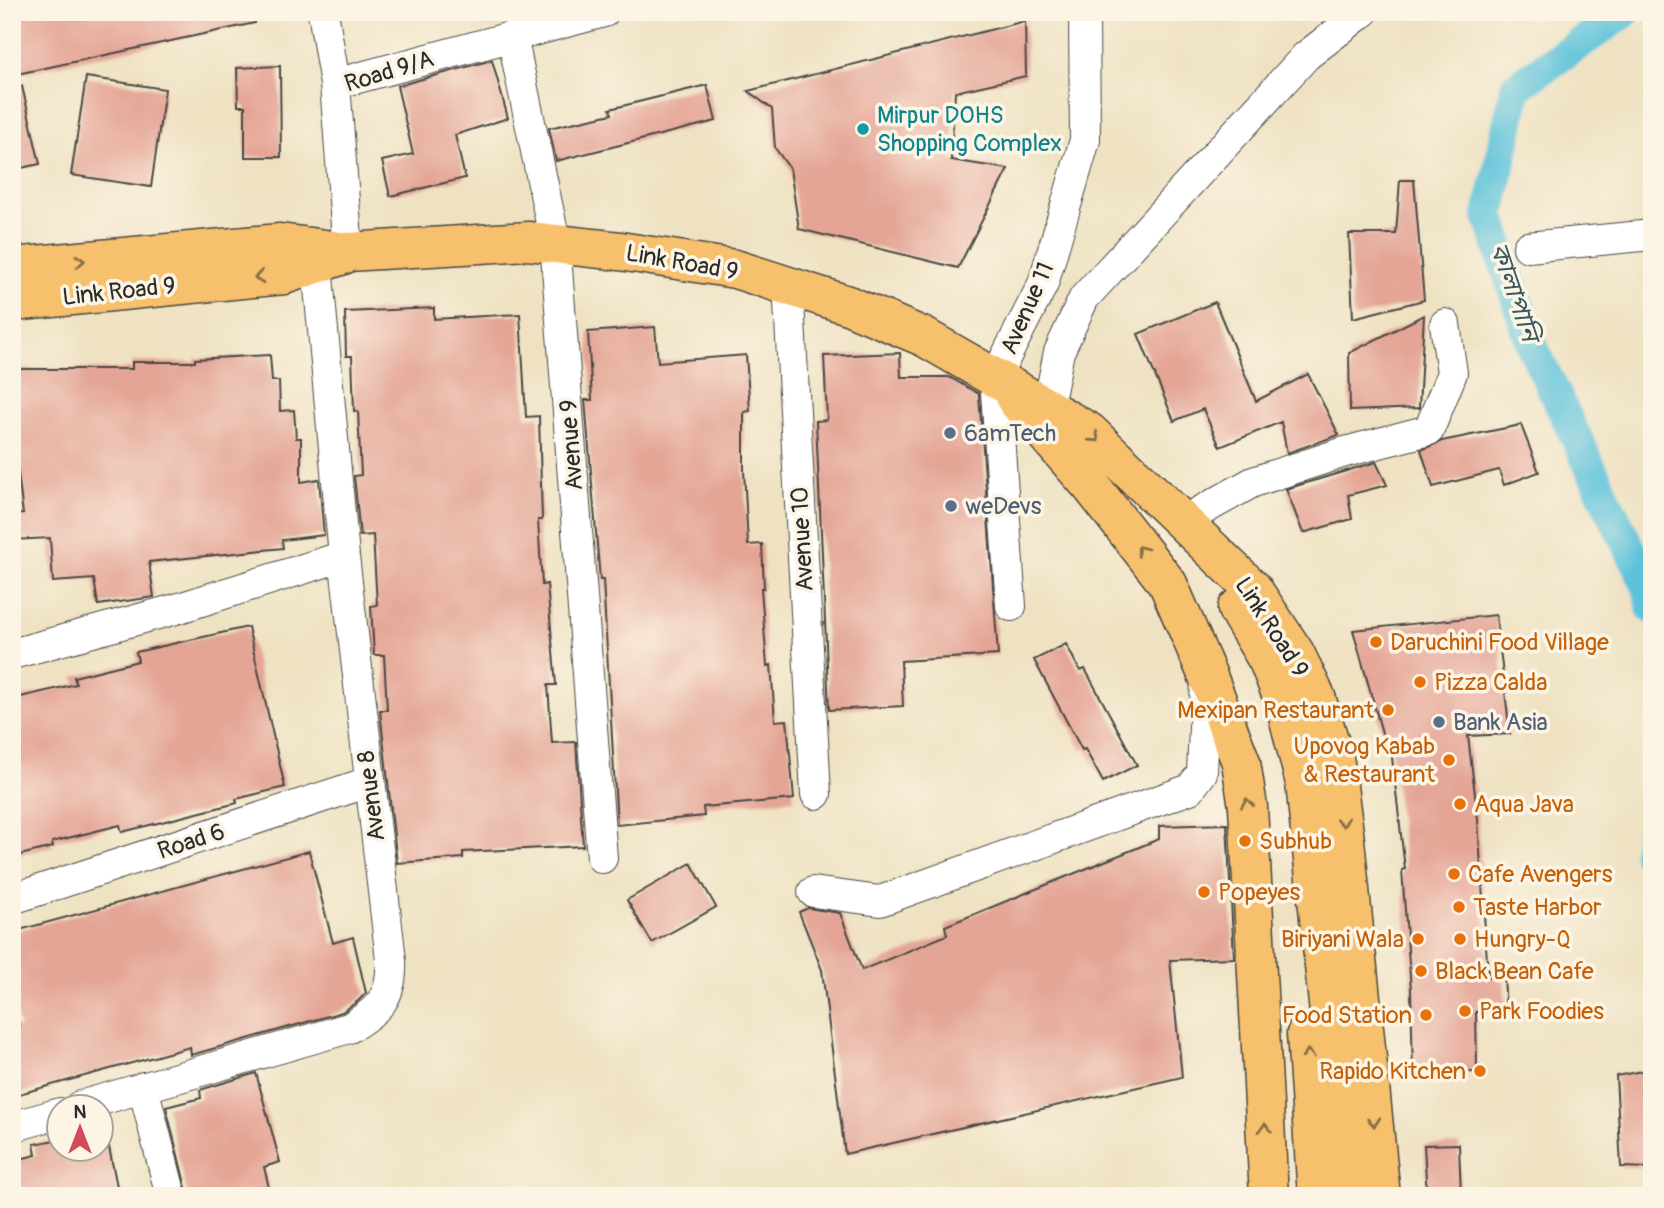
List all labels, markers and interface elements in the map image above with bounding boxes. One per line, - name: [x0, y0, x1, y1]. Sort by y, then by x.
- street label: Road 9/A: [341, 44, 437, 99]
- place label: Mirpur DOHS Shopping Complex: [877, 101, 1062, 158]
- marker: Mirpur DOHS Shopping Complex: [855, 121, 871, 137]
- street label: Link Road 9: [623, 238, 740, 287]
- water label: কালাপানি: [1482, 239, 1547, 350]
- one-way arrow: [75, 254, 86, 269]
- street label: Avenue 11: [994, 258, 1061, 359]
- one-way arrow: [254, 269, 265, 284]
- street label: Link Road 9: [61, 271, 177, 312]
- street label: Avenue 9: [554, 398, 589, 492]
- place label: 6amTech: [964, 419, 1056, 448]
- marker: 6amTech: [942, 425, 958, 441]
- one-way arrow: [1087, 430, 1100, 442]
- street label: Avenue 10: [785, 486, 820, 592]
- place label: weDevs: [965, 492, 1042, 521]
- marker: weDevs: [943, 498, 959, 514]
- one-way arrow: [1137, 546, 1150, 558]
- street label: Link Road 9: [1228, 572, 1315, 683]
- place label: Daruchini Food Village: [1390, 628, 1609, 657]
- marker: Daruchini Food Village: [1368, 634, 1384, 650]
- place label: Pizza Calda: [1434, 668, 1548, 697]
- marker: Pizza Calda: [1412, 674, 1428, 690]
- place label: Mexipan Restaurant: [1177, 696, 1374, 725]
- marker: Mexipan Restaurant: [1380, 702, 1396, 718]
- place label: Bank Asia: [1453, 708, 1548, 737]
- marker: Bank Asia: [1431, 714, 1447, 730]
- place label: Upovog Kabab & Restaurant: [1294, 732, 1435, 789]
- street label: Avenue 8: [352, 749, 391, 843]
- marker: Upovog Kabab & Restaurant: [1441, 752, 1457, 768]
- place label: Aqua Java: [1474, 790, 1574, 819]
- marker: Aqua Java: [1452, 796, 1468, 812]
- one-way arrow: [1240, 797, 1255, 809]
- one-way arrow: [1335, 816, 1350, 828]
- street label: Road 6: [154, 817, 228, 866]
- place label: Subhub: [1259, 827, 1332, 856]
- marker: Subhub: [1237, 833, 1253, 849]
- place label: Cafe Avengers: [1468, 860, 1613, 889]
- marker: Cafe Avengers: [1446, 866, 1462, 882]
- place label: Popeyes: [1218, 878, 1300, 907]
- marker: Popeyes: [1196, 884, 1212, 900]
- place label: Taste Harbor: [1473, 893, 1602, 922]
- marker: Taste Harbor: [1451, 899, 1467, 915]
- place label: Biriyani Wala: [1281, 925, 1404, 954]
- place label: Hungry-Q: [1474, 925, 1571, 954]
- marker: Biriyani Wala: [1410, 931, 1426, 947]
- marker: Hungry-Q: [1452, 931, 1468, 947]
- place label: Black Bean Cafe: [1435, 957, 1594, 986]
- marker: Black Bean Cafe: [1413, 963, 1429, 979]
- place label: Park Foodies: [1479, 997, 1604, 1026]
- place label: Food Station: [1282, 1001, 1412, 1030]
- marker: Park Foodies: [1457, 1003, 1473, 1019]
- marker: Food Station: [1418, 1007, 1434, 1023]
- one-way arrow: [1300, 1049, 1315, 1060]
- place label: Rapido Kitchen: [1319, 1057, 1466, 1086]
- marker: Rapido Kitchen: [1472, 1063, 1488, 1079]
- north arrow: [46, 1092, 116, 1162]
- text: N: [74, 1100, 87, 1124]
- one-way arrow: [1366, 1116, 1381, 1127]
- one-way arrow: [1258, 1122, 1273, 1133]

